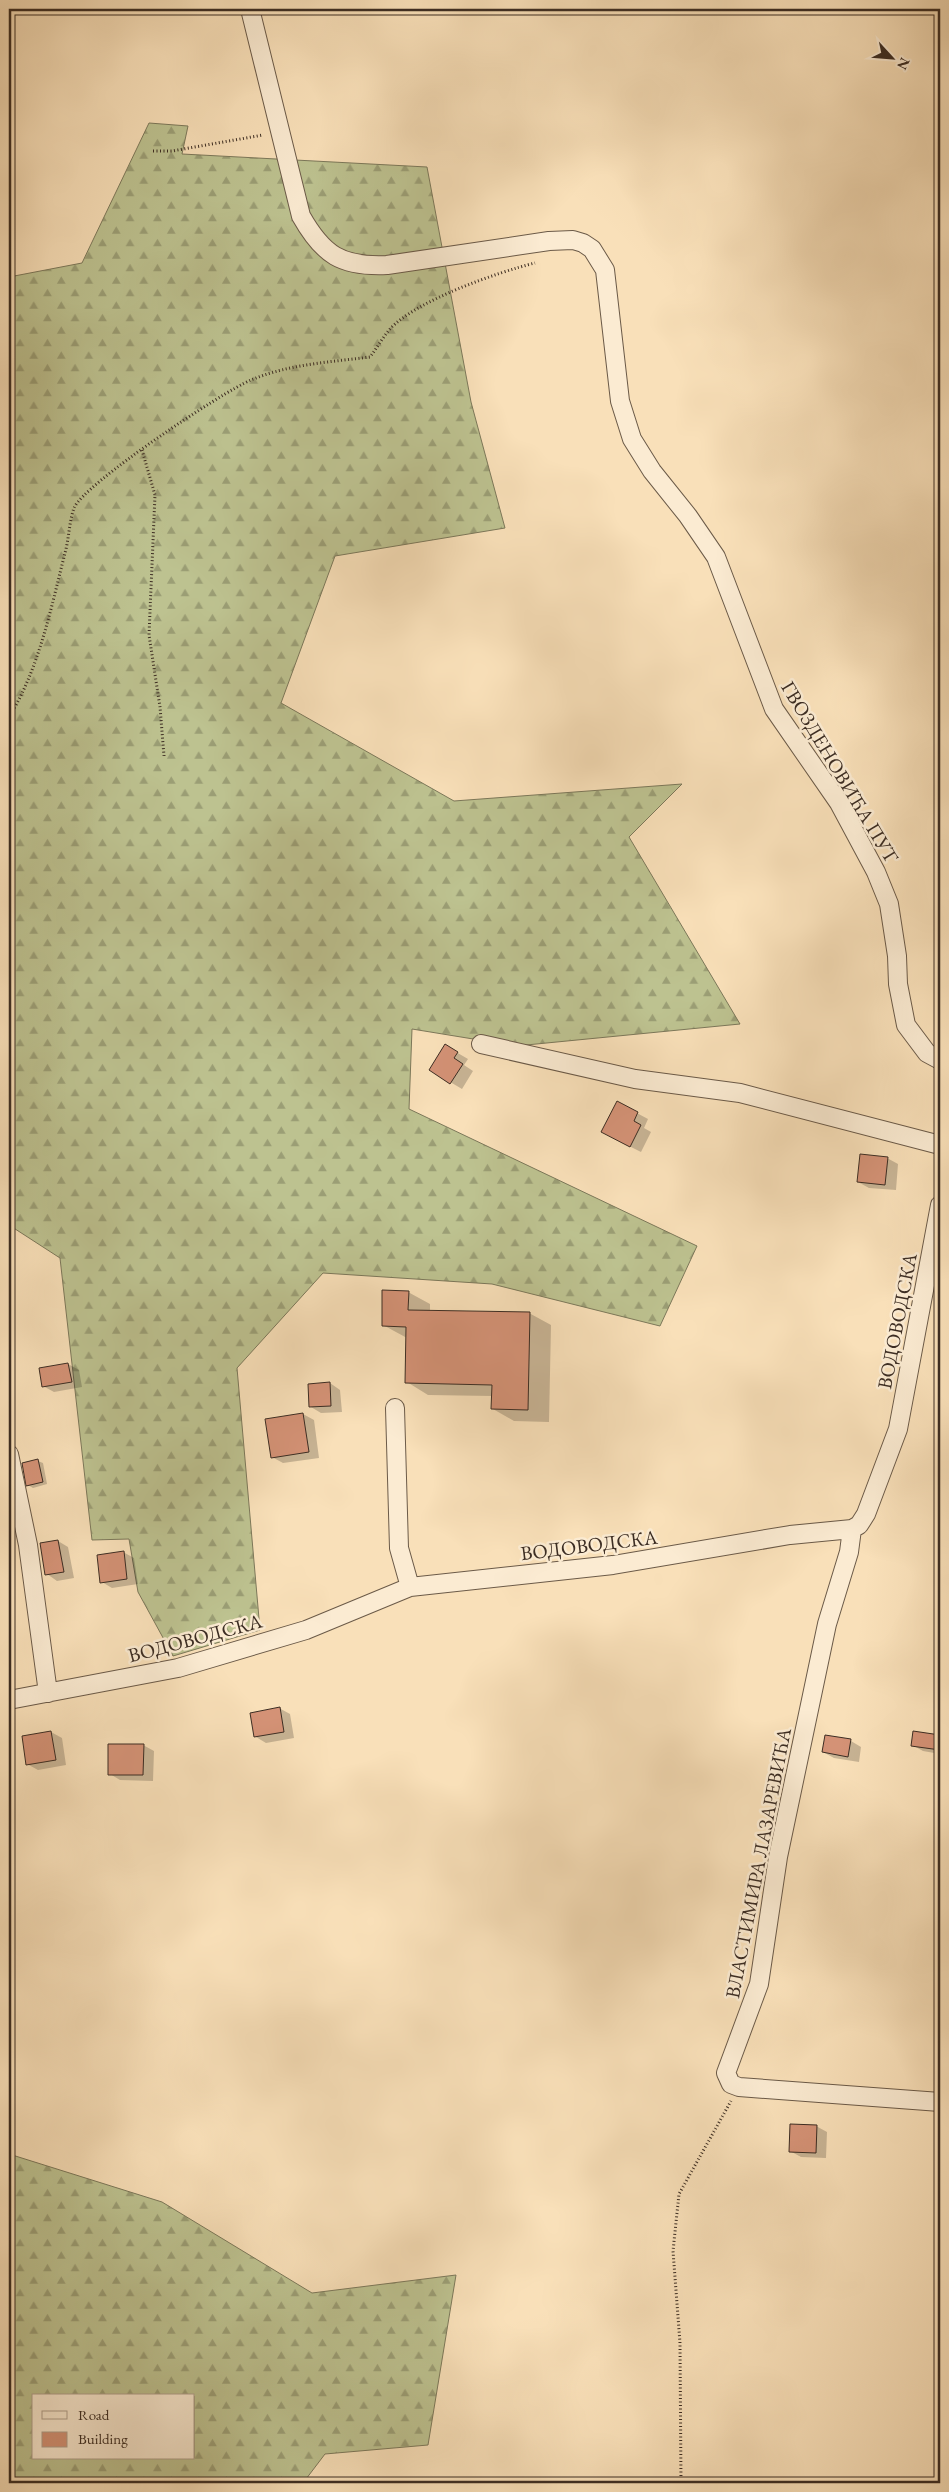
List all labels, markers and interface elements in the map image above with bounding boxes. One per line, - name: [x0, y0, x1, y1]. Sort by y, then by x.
- north arrow: [866, 32, 916, 82]
- text: N: [893, 55, 914, 73]
- street label: ГВОЗДЕНОВИЋА ПУТ: [775, 676, 905, 868]
- street label: ВОДОВОДСКА: [871, 1251, 923, 1391]
- street label: ВОДОВОДСКА: [519, 1524, 659, 1566]
- street label: ВОДОВОДСКА: [125, 1608, 265, 1668]
- street label: ВЛАСТИМИРА ЛАЗАРЕВИЋА: [719, 1725, 797, 2000]
- legend: [32, 2394, 195, 2460]
- text: Road: [78, 2405, 110, 2424]
- text: Building: [78, 2429, 128, 2448]

